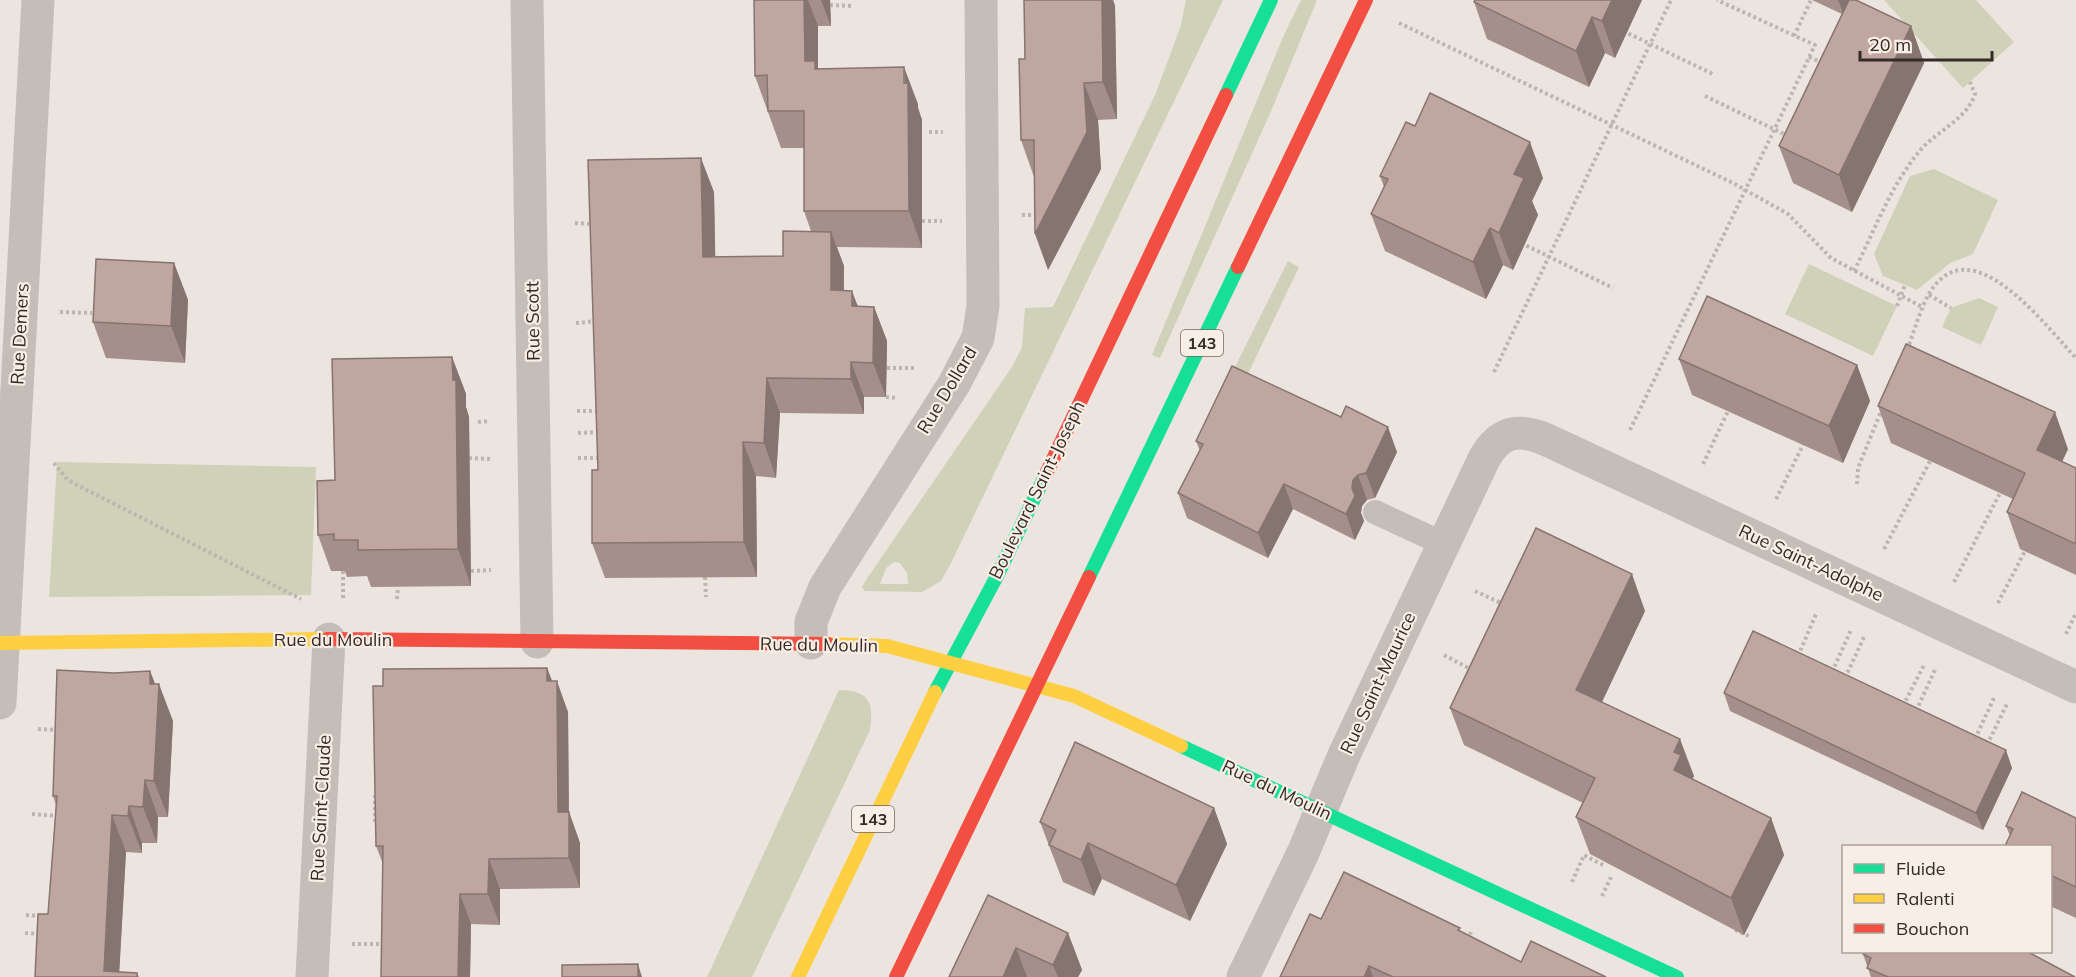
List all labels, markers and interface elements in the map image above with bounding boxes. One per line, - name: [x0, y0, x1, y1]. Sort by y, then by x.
- scale bar: [1860, 24, 1992, 62]
- text: 20 m: [1869, 33, 1911, 56]
- street label: Rue Scott: [520, 281, 545, 361]
- street label: Rue Demers: [5, 283, 34, 385]
- road number: 143: [1181, 330, 1223, 356]
- street label: Rue Dollard: [912, 342, 982, 438]
- street label: Boulevard Saint-Joseph: [983, 397, 1090, 583]
- street label: Rue Saint-Adolphe: [1735, 519, 1887, 606]
- street label: Rue Saint-Maurice: [1335, 608, 1421, 757]
- street label: Rue du Moulin: [274, 628, 392, 651]
- street label: Rue du Moulin: [760, 632, 878, 657]
- street label: Rue Saint-Claude: [305, 734, 336, 882]
- street label: Rue du Moulin: [1219, 754, 1336, 825]
- road number: 143: [852, 806, 894, 832]
- legend: [1842, 845, 2052, 953]
- text: Fluide: [1896, 857, 1946, 880]
- text: Ralenti: [1896, 887, 1954, 910]
- text: Bouchon: [1896, 917, 1969, 940]

